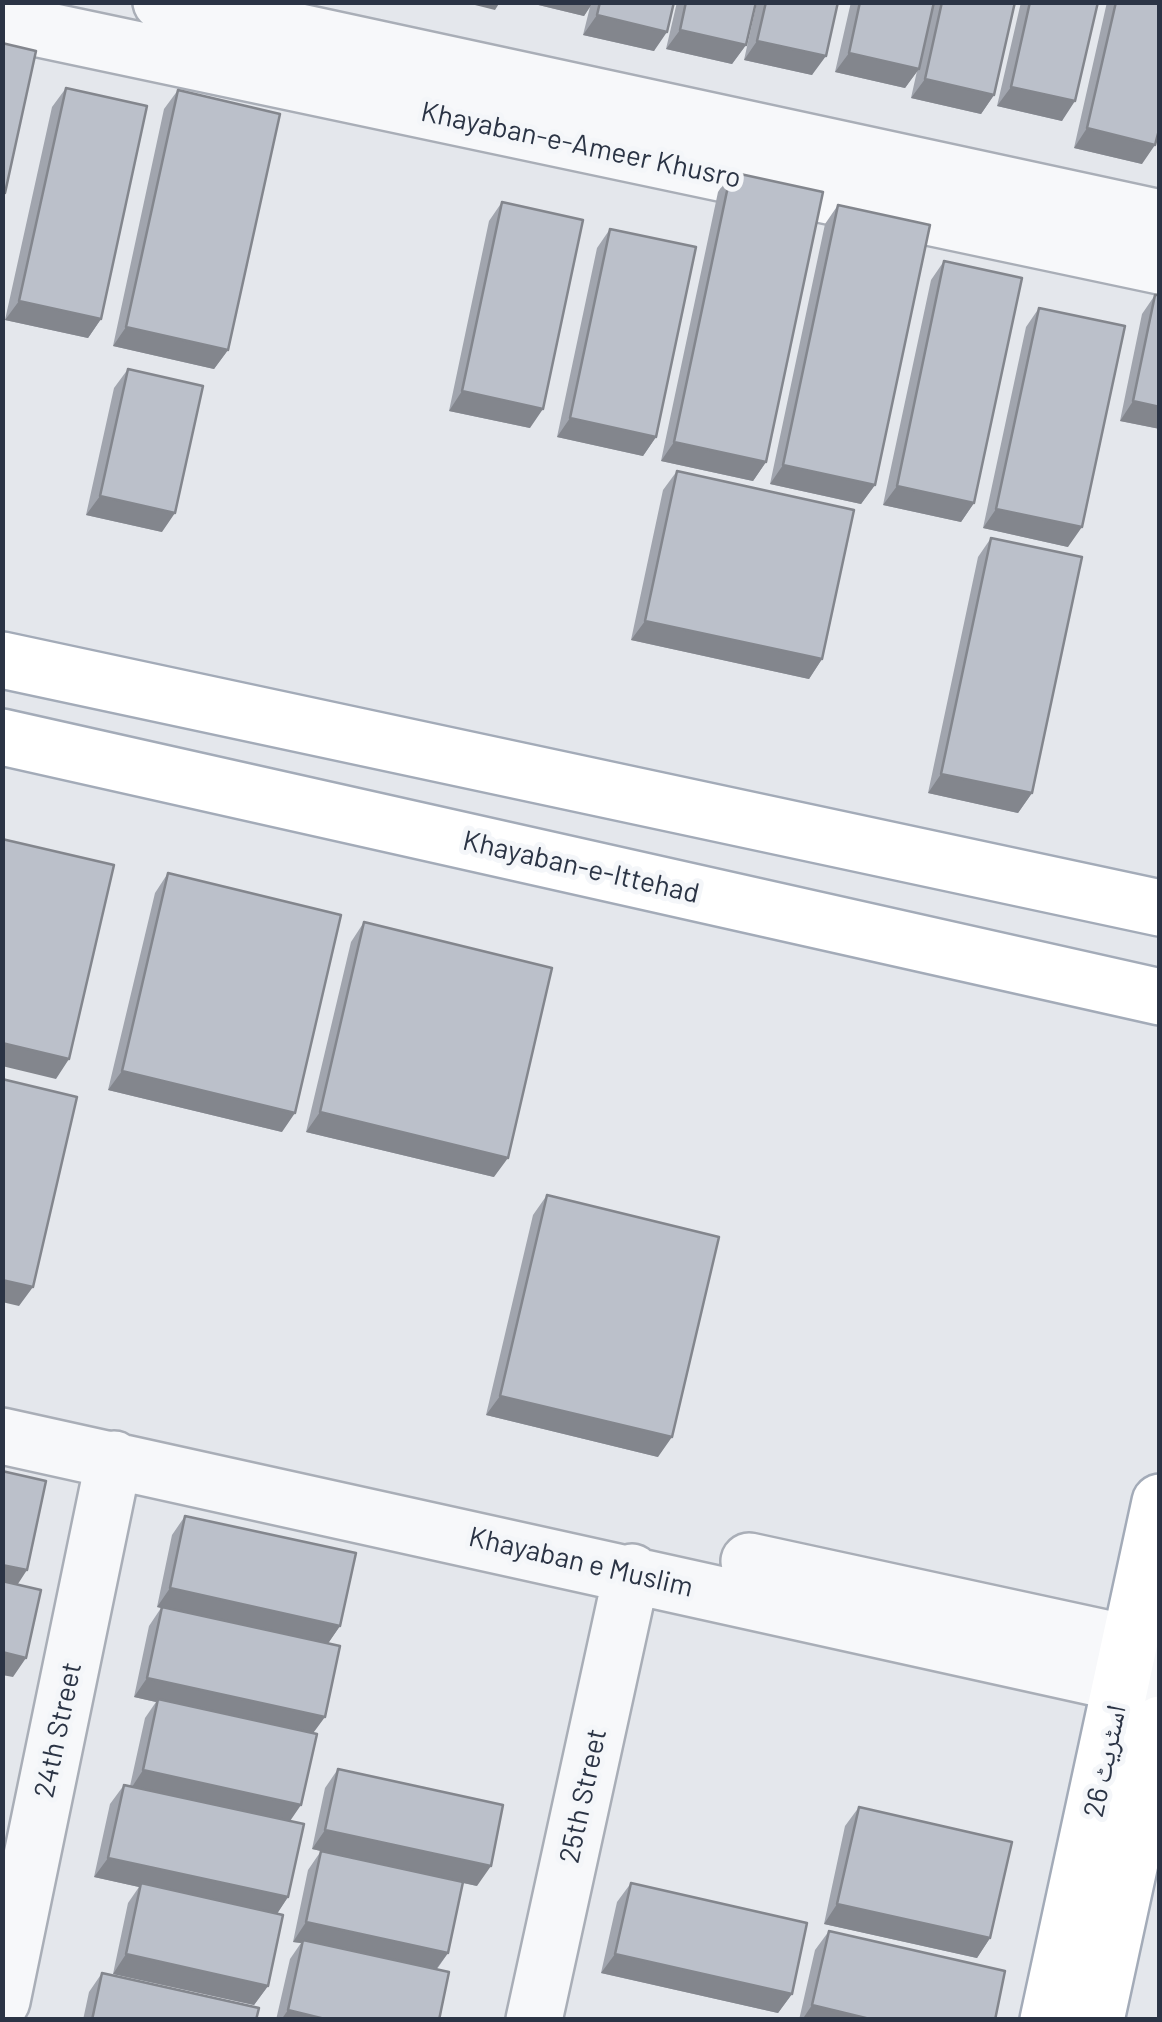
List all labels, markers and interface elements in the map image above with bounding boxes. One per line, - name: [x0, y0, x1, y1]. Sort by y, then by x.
- street label: Khayaban-e-Ameer Khusro: [418, 95, 744, 195]
- street label: Khayaban-e-Ittehad: [460, 823, 702, 911]
- street label: Khayaban e Muslim: [466, 1520, 696, 1604]
- street label: 24th Street: [27, 1659, 89, 1801]
- street label: اسٹریٹ 26: [1077, 1702, 1133, 1820]
- street label: 25th Street: [552, 1726, 614, 1866]

